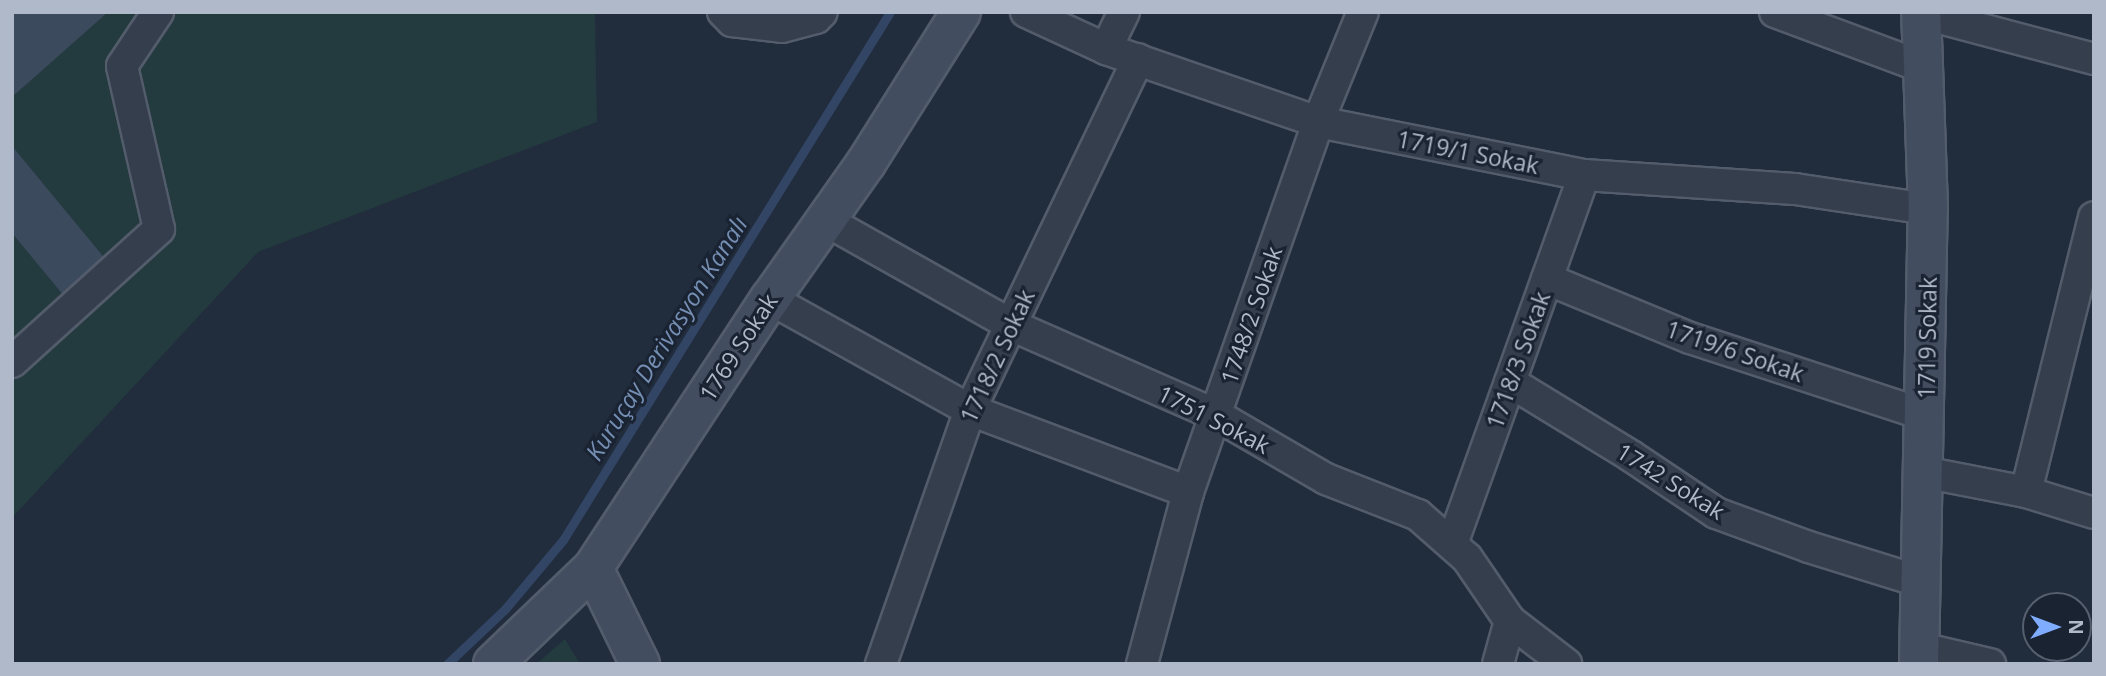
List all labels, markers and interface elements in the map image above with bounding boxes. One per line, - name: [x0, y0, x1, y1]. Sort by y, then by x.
- street label: 1719/1 Sokak: [1395, 125, 1541, 179]
- water label: Kuruçay Derivasyon Kanalı: [579, 211, 753, 465]
- street label: 1748/2 Sokak: [1215, 243, 1287, 387]
- street label: 1719 Sokak: [1912, 277, 1942, 399]
- street label: 1718/2 Sokak: [954, 285, 1040, 427]
- street label: 1769 Sokak: [693, 288, 783, 406]
- street label: 1718/3 Sokak: [1480, 288, 1556, 432]
- street label: 1719/6 Sokak: [1663, 315, 1807, 387]
- street label: 1751 Sokak: [1153, 379, 1275, 459]
- street label: 1742 Sokak: [1612, 437, 1730, 525]
- north arrow: [2022, 592, 2092, 662]
- text: N: [2063, 619, 2089, 635]

